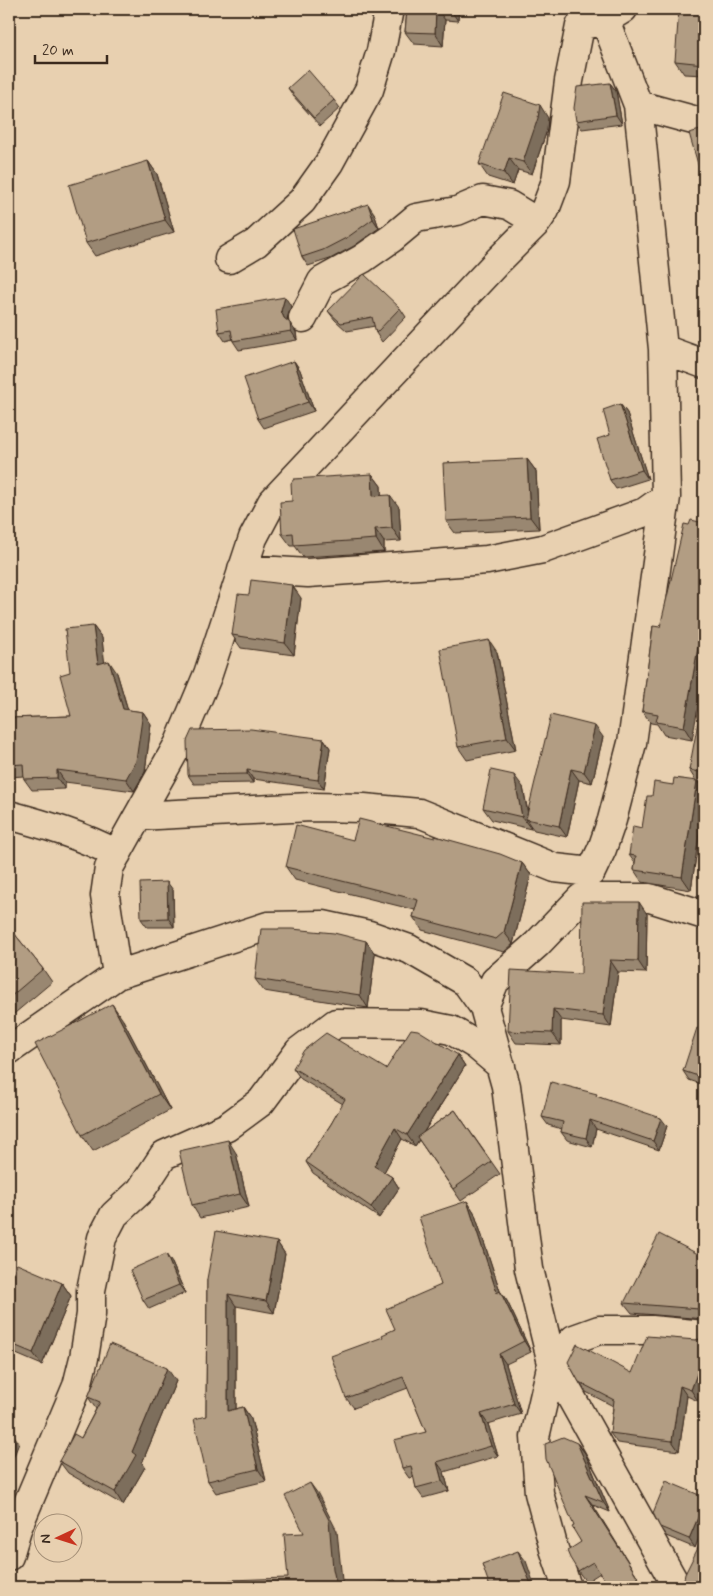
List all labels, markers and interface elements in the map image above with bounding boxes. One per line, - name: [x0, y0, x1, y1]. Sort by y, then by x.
- scale bar: [35, 32, 108, 64]
- text: 20 m: [42, 41, 74, 61]
- north arrow: [32, 1514, 82, 1564]
- text: N: [37, 1534, 55, 1544]

